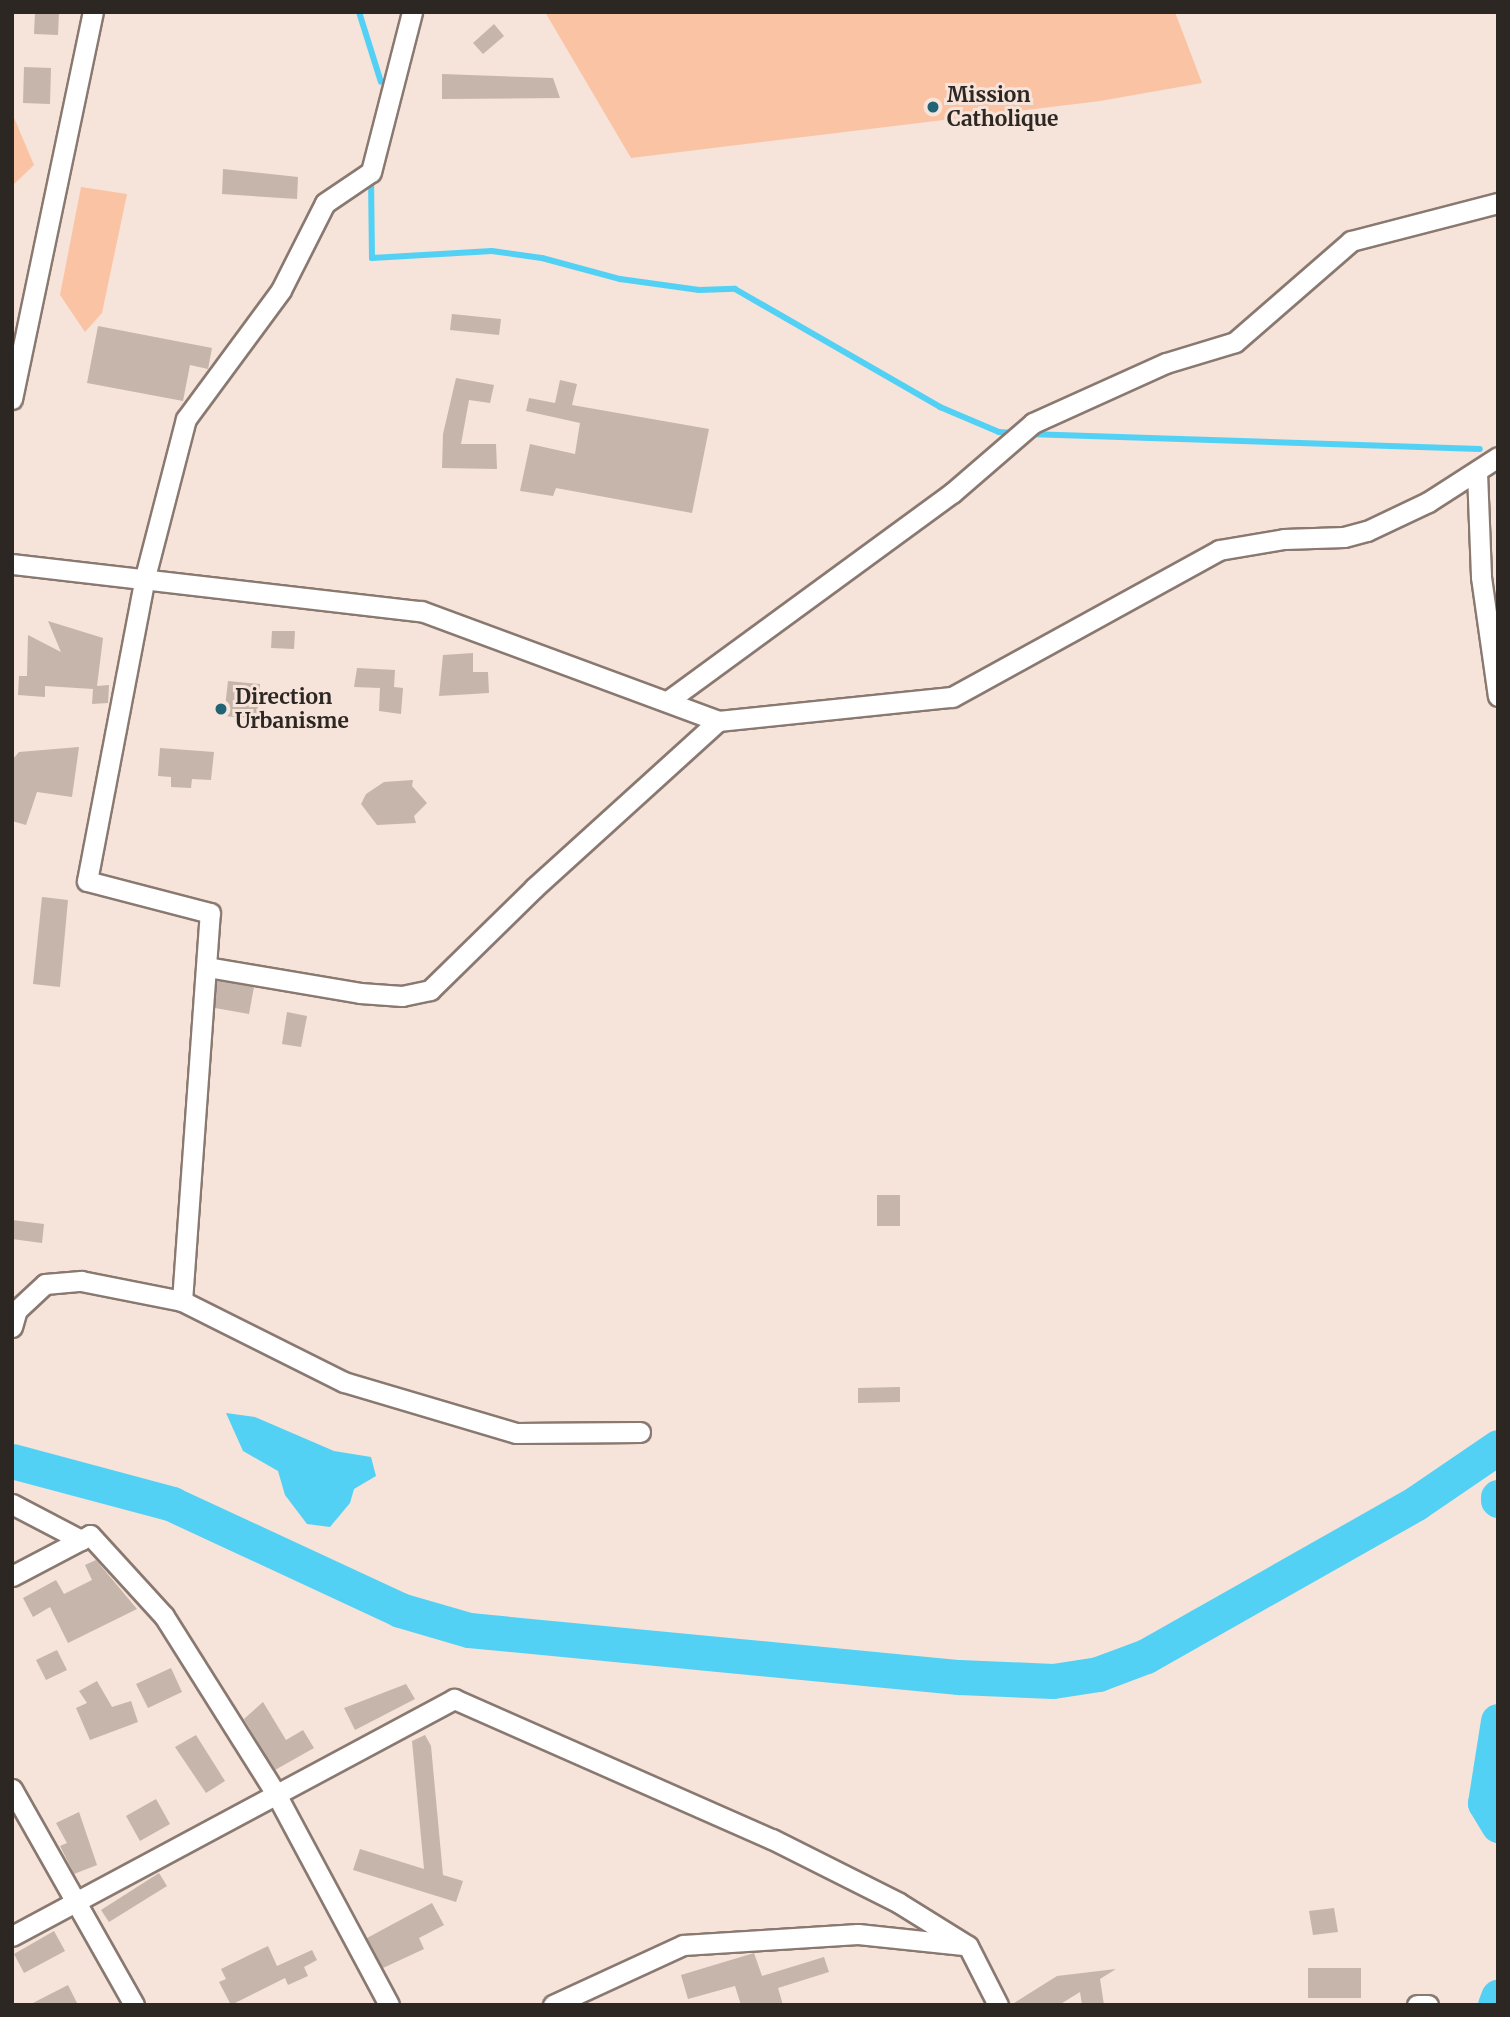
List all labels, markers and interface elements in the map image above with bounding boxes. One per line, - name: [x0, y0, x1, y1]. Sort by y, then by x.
- place label: Mission Catholique: [947, 82, 1058, 132]
- marker: Mission Catholique: [925, 99, 941, 115]
- place label: Direction Urbanisme: [235, 684, 349, 734]
- marker: Direction Urbanisme: [213, 701, 229, 717]

